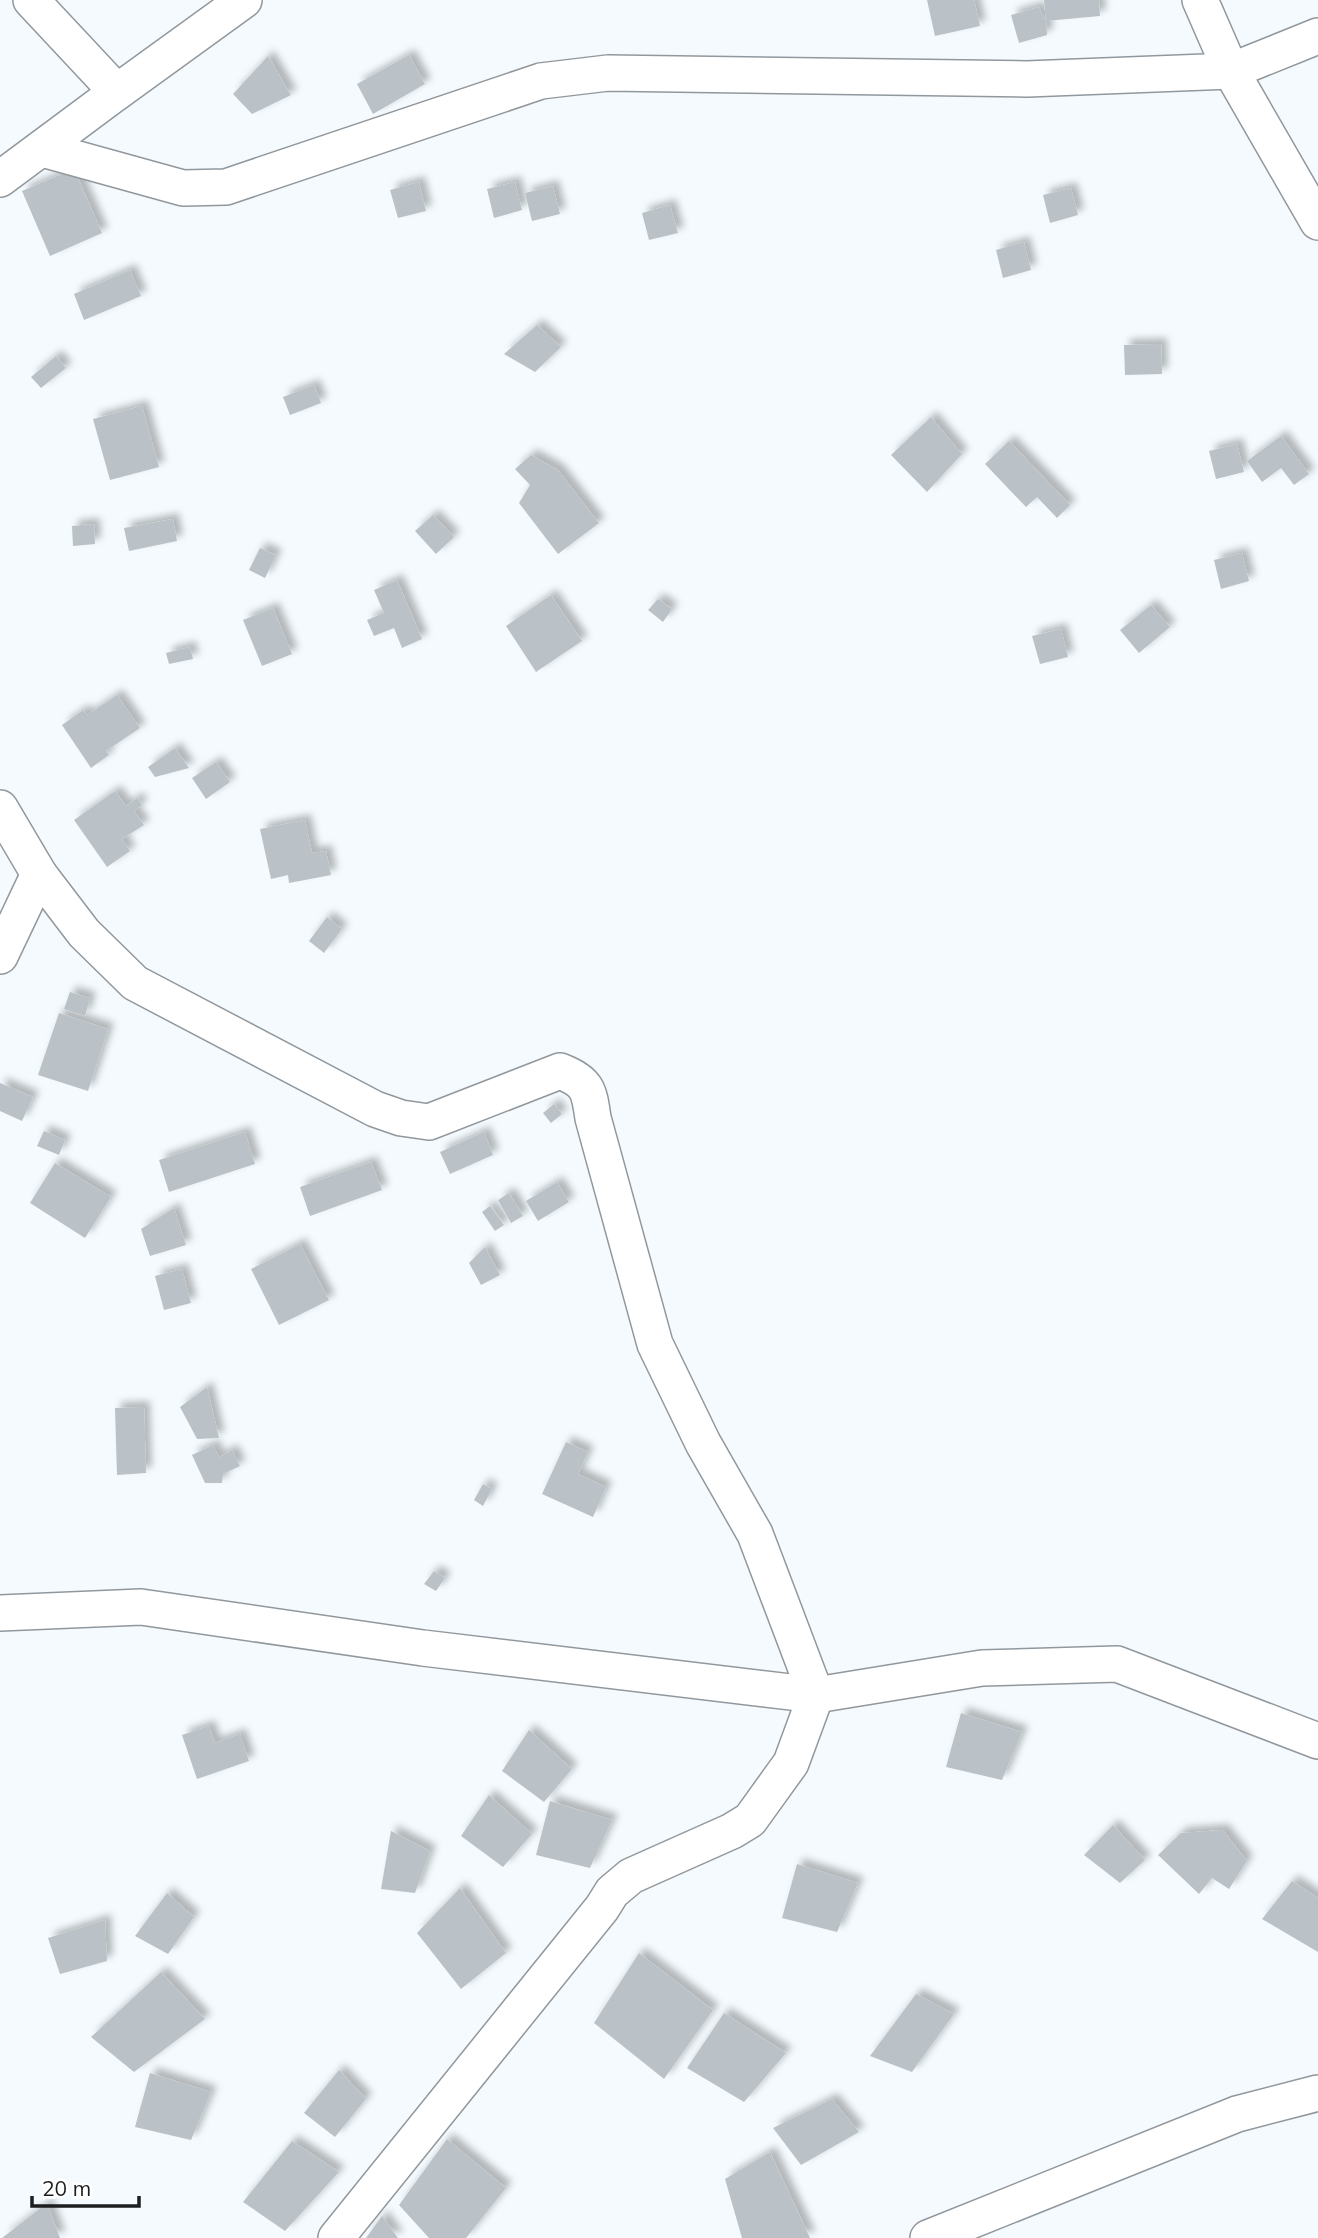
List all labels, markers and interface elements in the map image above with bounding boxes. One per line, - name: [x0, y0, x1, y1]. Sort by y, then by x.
- scale bar: [32, 2164, 138, 2208]
- text: 20 m: [42, 2175, 91, 2201]

